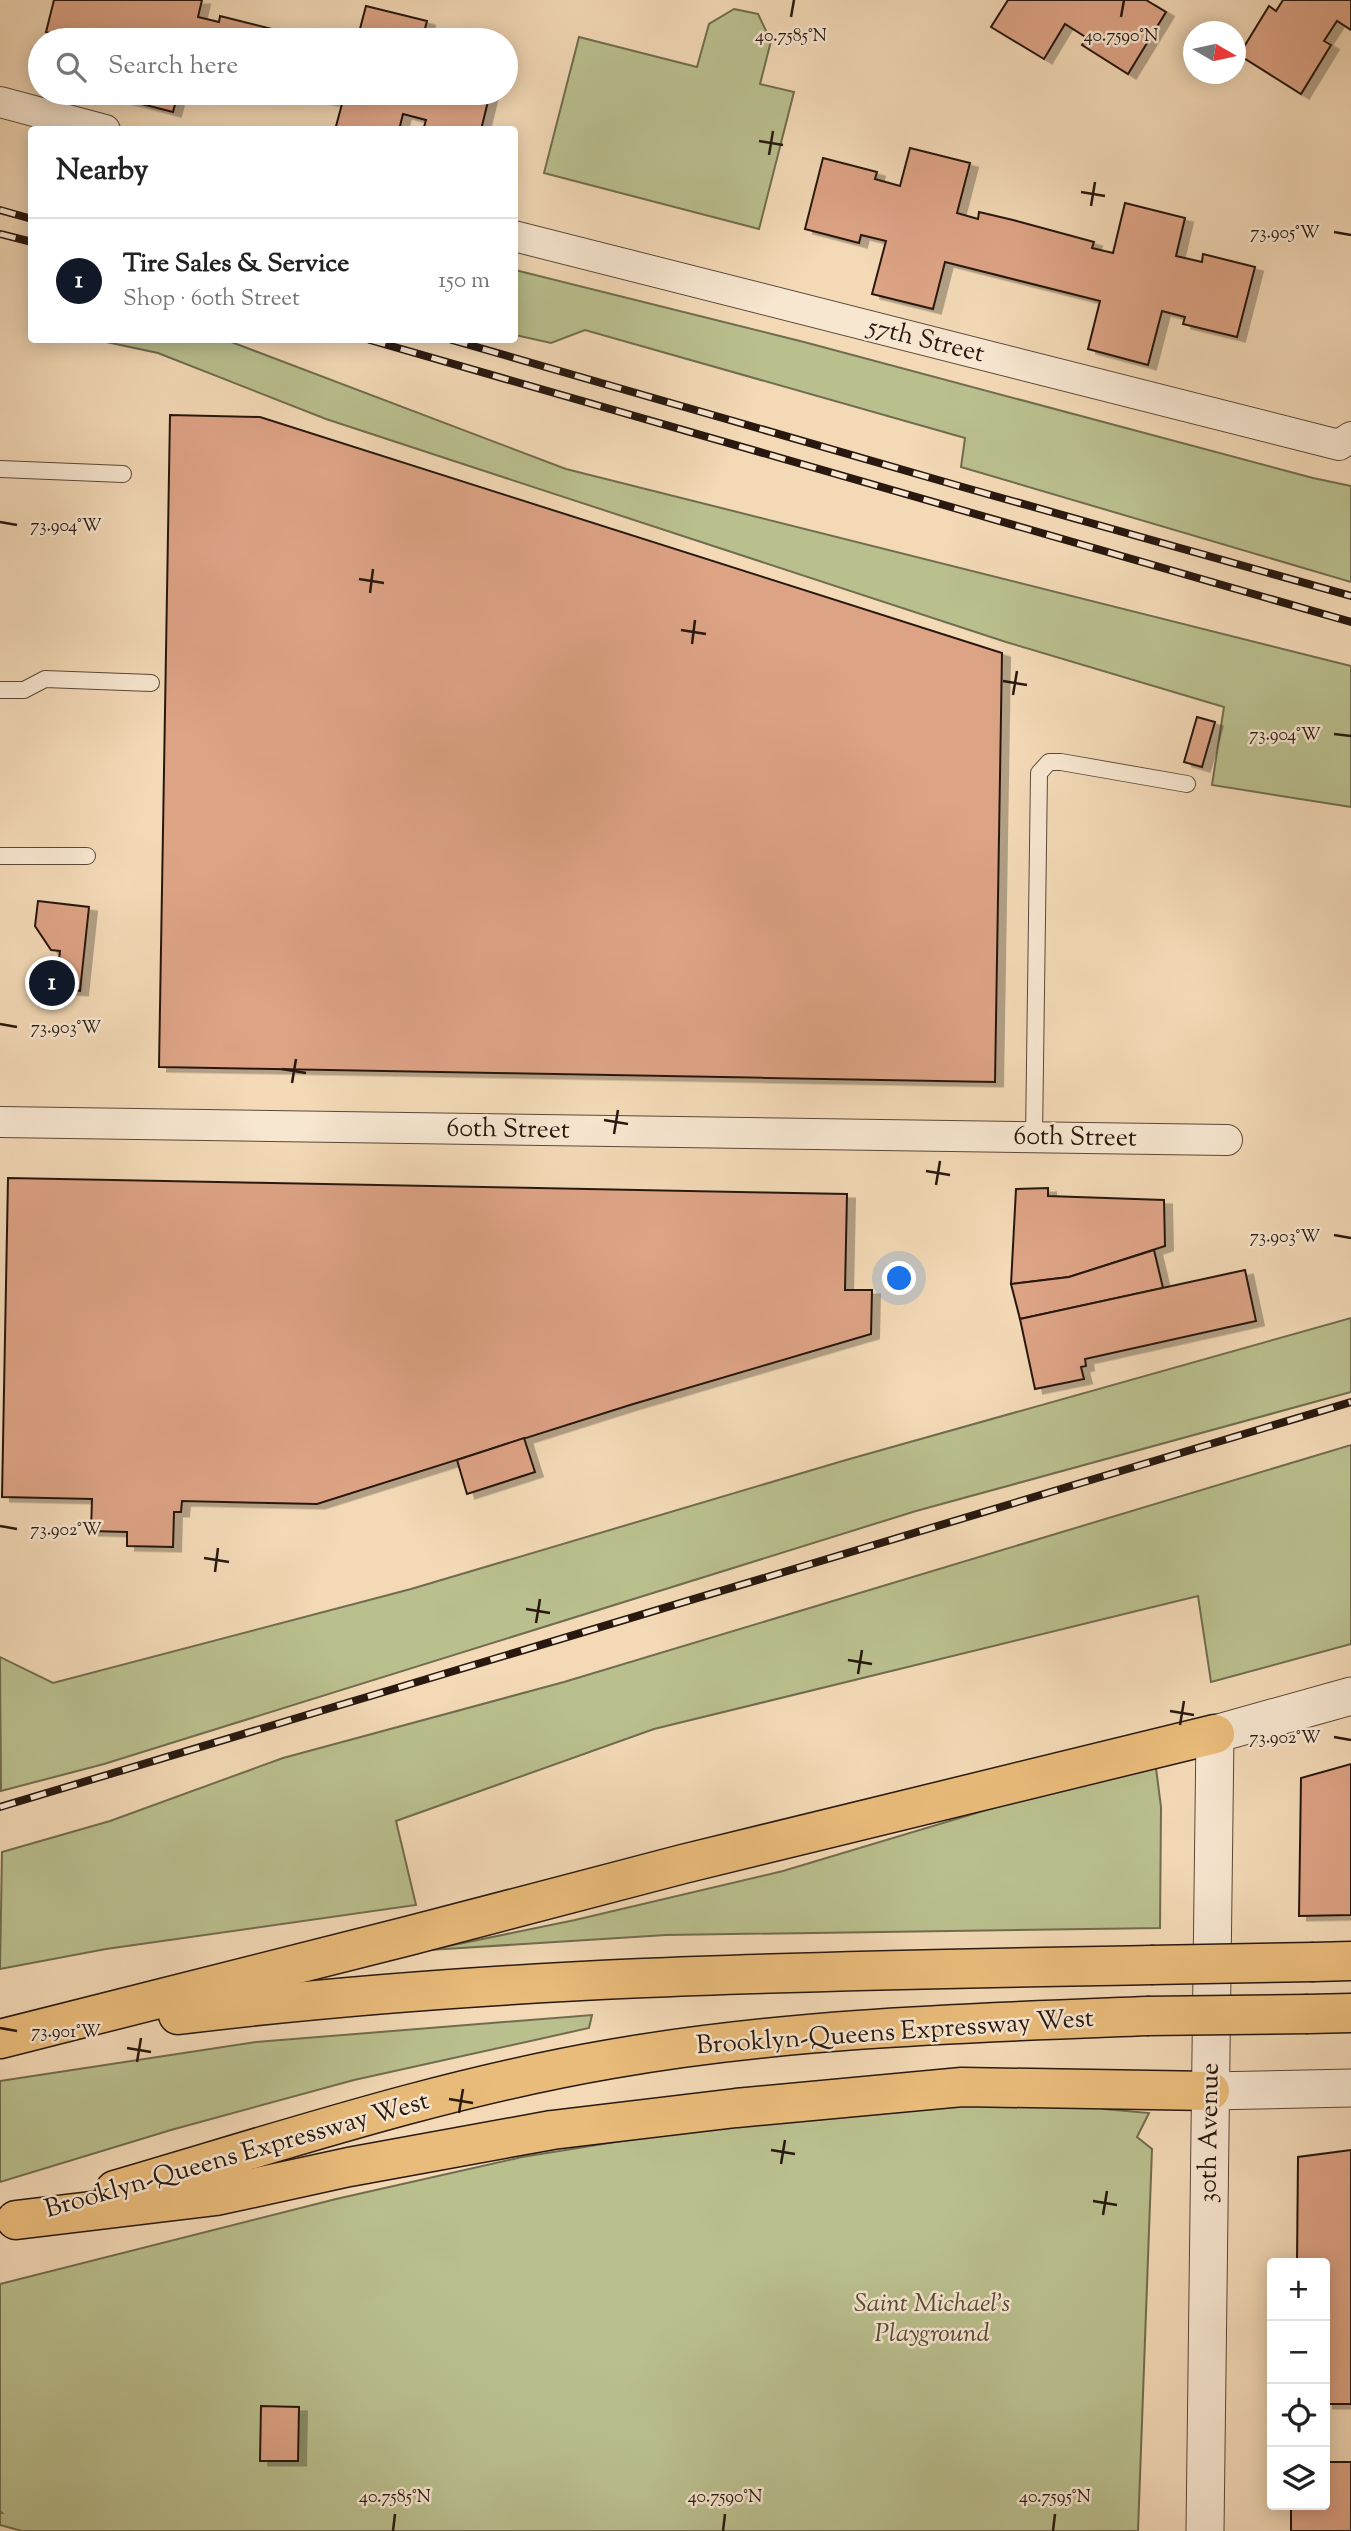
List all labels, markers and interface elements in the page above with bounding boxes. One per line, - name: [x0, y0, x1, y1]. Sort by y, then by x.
- north arrow: [1183, 21, 1246, 84]
- text: 40.7585°N: [755, 24, 827, 50]
- text: 40.7590°N: [1084, 24, 1158, 50]
- search box: [28, 28, 518, 105]
- icon: search: [52, 48, 90, 86]
- text: Search here: [108, 48, 238, 85]
- text: Nearby: [56, 150, 148, 193]
- text: 73.905°W: [1250, 221, 1320, 247]
- text: Tire Sales & Service: [123, 246, 349, 283]
- text: 1: [75, 265, 83, 298]
- text: 150 m: [438, 265, 490, 298]
- text: Shop · 60th Street: [123, 283, 300, 316]
- street label: 57th Street: [862, 308, 988, 373]
- text: 73.904°W: [30, 514, 102, 540]
- text: 73.904°W: [1249, 723, 1321, 749]
- pin: 1: [29, 957, 75, 1009]
- text: 73.903°W: [31, 1016, 101, 1042]
- street label: 60th Street: [446, 1110, 570, 1150]
- street label: 60th Street: [1013, 1118, 1137, 1158]
- text: 73.903°W: [1250, 1225, 1320, 1251]
- your location: [882, 1261, 916, 1295]
- text: 73.902°W: [30, 1518, 102, 1544]
- text: 73.902°W: [1249, 1726, 1321, 1752]
- street label: Brooklyn-Queens Expressway West: [695, 2001, 1095, 2065]
- text: 73.901°W: [31, 2020, 101, 2046]
- street label: 30th Avenue: [1190, 2062, 1230, 2204]
- street label: Brooklyn-Queens Expressway West: [41, 2083, 434, 2229]
- map controls: [1267, 2258, 1330, 2510]
- button: +: [1267, 2258, 1330, 2321]
- park label: Saint Michael's Playground: [854, 2286, 1010, 2353]
- button: −: [1267, 2321, 1330, 2384]
- button: locate: [1267, 2384, 1330, 2447]
- button: layers: [1267, 2447, 1330, 2510]
- text: 40.7585°N: [359, 2485, 431, 2511]
- text: 40.7590°N: [688, 2485, 762, 2511]
- text: 40.7595°N: [1019, 2485, 1091, 2511]

